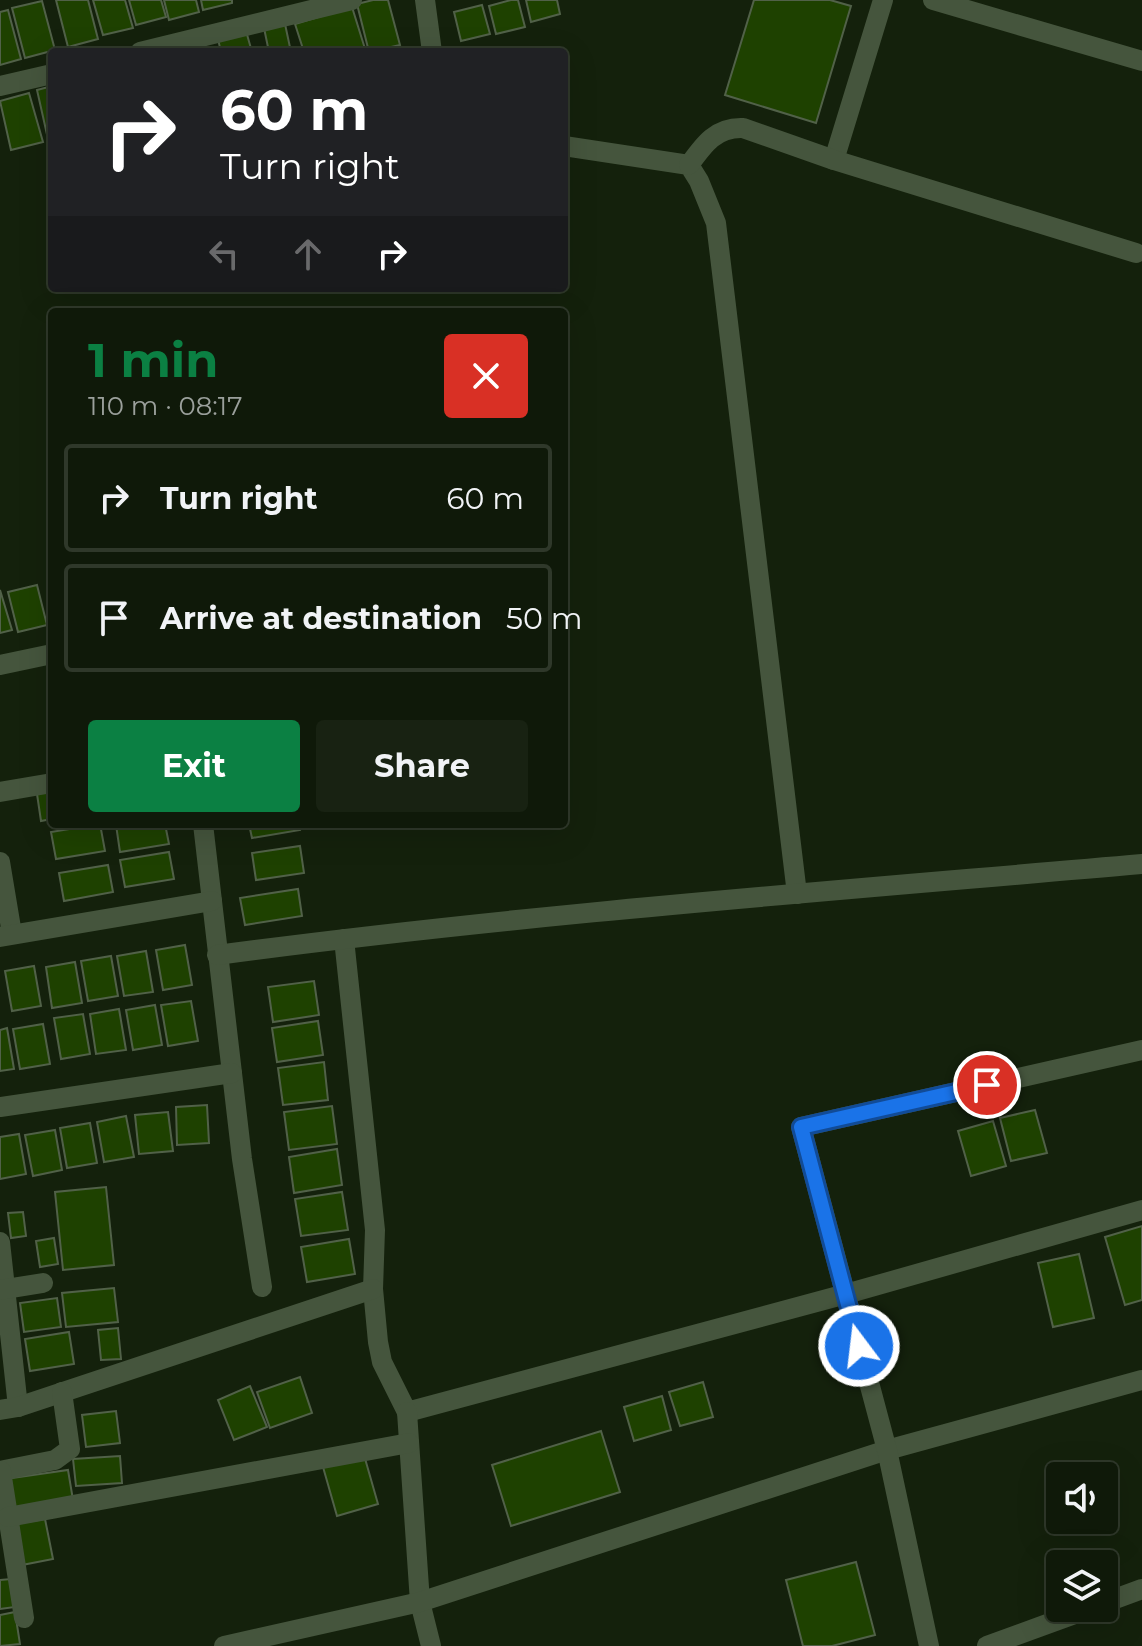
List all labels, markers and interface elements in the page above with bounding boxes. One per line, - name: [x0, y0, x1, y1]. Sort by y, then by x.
- text: 60 m: [220, 76, 368, 144]
- icon: right: [88, 80, 192, 184]
- text: Turn right: [220, 144, 400, 188]
- icon: left: [202, 232, 246, 276]
- icon: ahead: [286, 232, 330, 276]
- icon: right: [370, 232, 414, 276]
- text: 1 min: [88, 331, 218, 389]
- button: close: [444, 334, 528, 418]
- text: 110 m · 08:17: [88, 390, 243, 422]
- icon: right: [92, 476, 136, 520]
- text: Turn right: [160, 480, 317, 517]
- text: 60 m: [446, 480, 524, 517]
- icon: arrive: [92, 596, 136, 640]
- text: Arrive at destination: [160, 600, 482, 637]
- text: 50 m: [506, 600, 583, 637]
- button: Exit: [88, 720, 300, 812]
- button: Share: [316, 720, 528, 812]
- pin: [953, 1051, 1021, 1119]
- icon: arrive: [965, 1063, 1009, 1107]
- position arrow: [817, 1304, 901, 1388]
- map controls: [1046, 1462, 1118, 1622]
- button: sound: [1046, 1462, 1118, 1534]
- button: layers: [1046, 1550, 1118, 1622]

